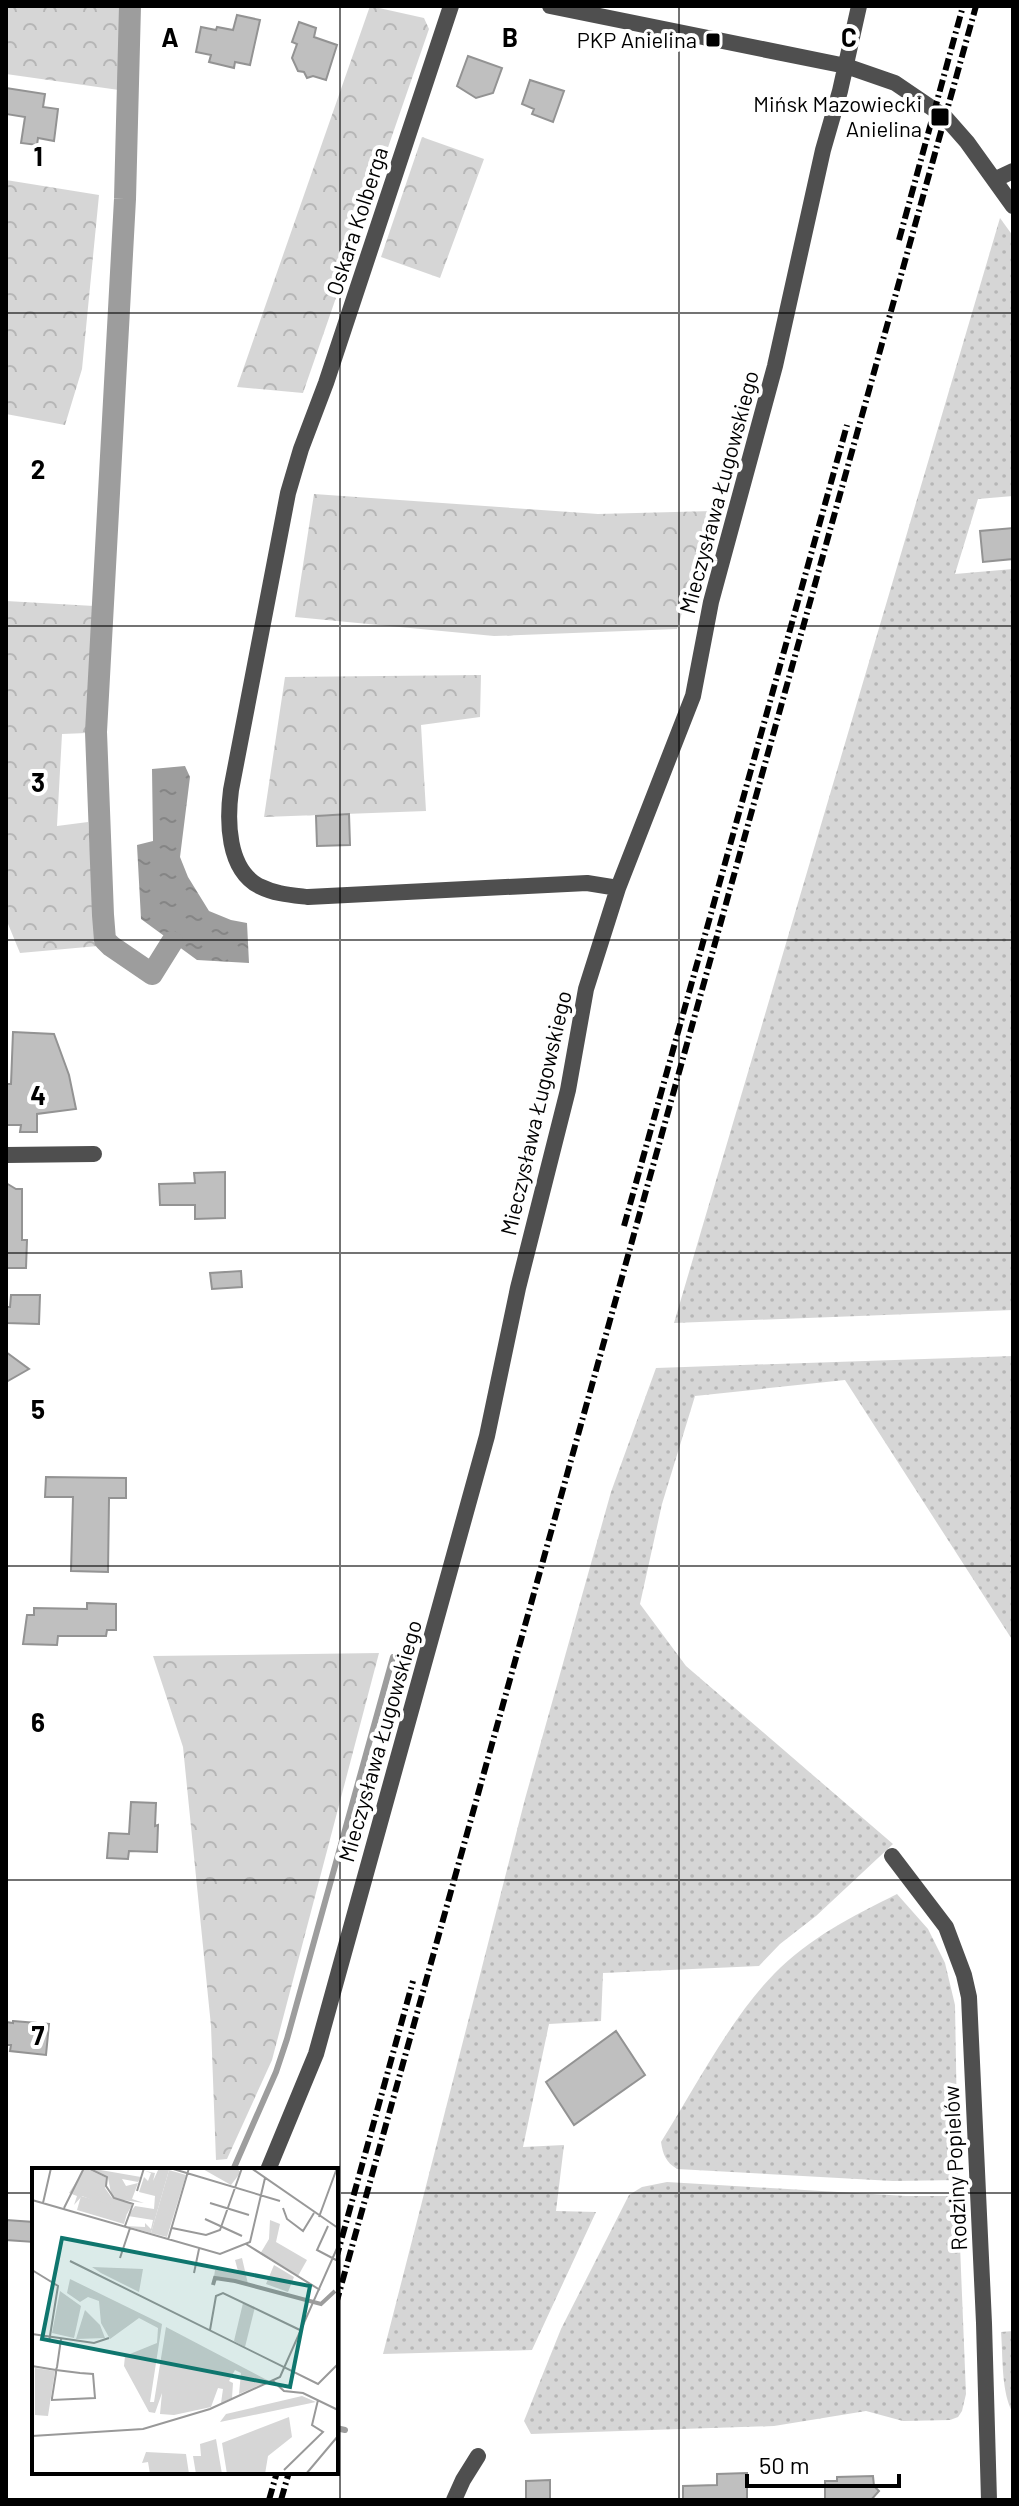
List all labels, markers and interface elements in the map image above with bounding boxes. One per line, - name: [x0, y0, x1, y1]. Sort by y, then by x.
- text: A: [161, 21, 179, 52]
- text: B: [502, 21, 518, 52]
- text: C: [841, 21, 857, 52]
- place label: PKP Anielina: [577, 26, 697, 52]
- marker: PKP Anielina: [704, 31, 722, 49]
- place label: Mińsk Mazowiecki Anielina: [753, 90, 922, 141]
- marker: Mińsk Mazowiecki Anielina: [929, 106, 951, 128]
- text: 1: [33, 140, 43, 171]
- street label: Oskara Kolberga: [320, 143, 392, 298]
- street label: Mieczysława Ługowskiego: [673, 367, 763, 616]
- text: 2: [31, 453, 45, 484]
- text: 3: [31, 766, 45, 797]
- street label: Mieczysława Ługowskiego: [494, 988, 576, 1238]
- text: 4: [30, 1079, 46, 1110]
- text: 5: [31, 1393, 45, 1424]
- street label: Mieczysława Ługowskiego: [332, 1617, 426, 1865]
- text: 6: [31, 1706, 45, 1737]
- text: 7: [32, 2019, 45, 2050]
- street label: Rodziny Popielów: [937, 2085, 971, 2251]
- inset map: [32, 2168, 338, 2474]
- scale bar: [747, 2438, 899, 2488]
- text: 50 m: [759, 2450, 810, 2479]

